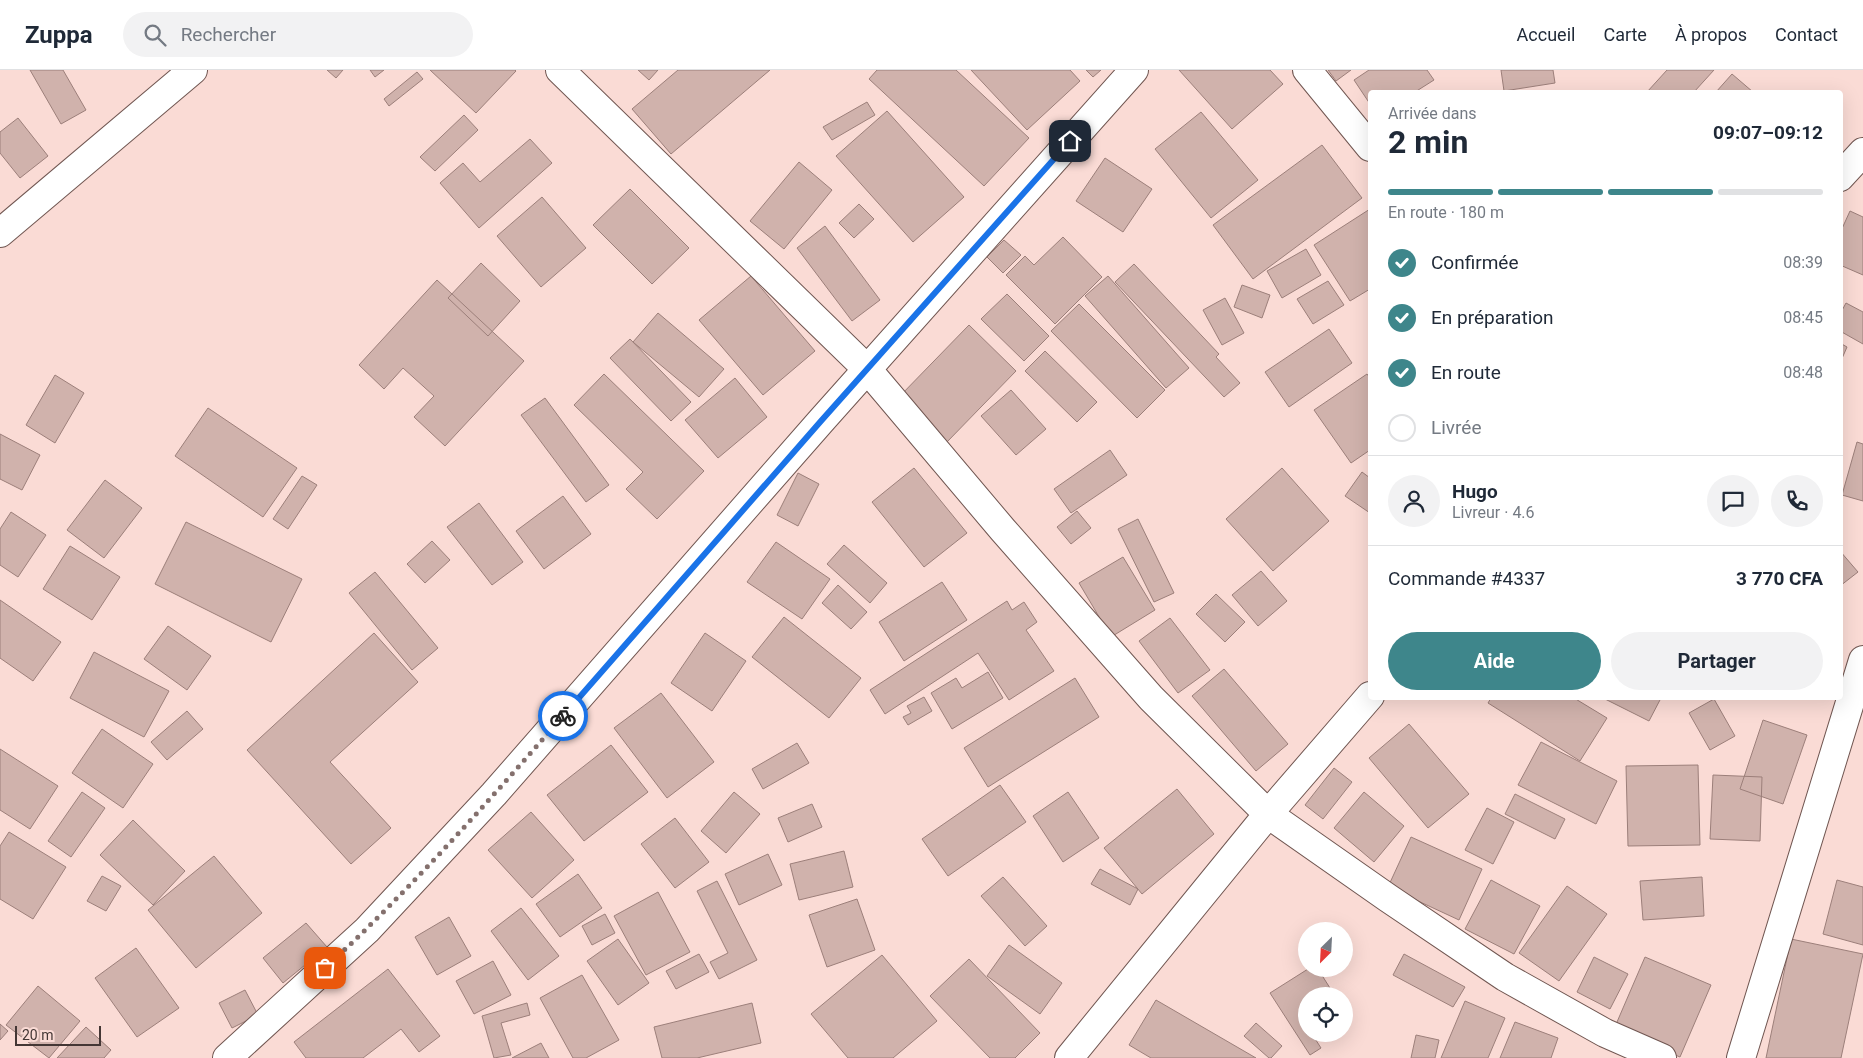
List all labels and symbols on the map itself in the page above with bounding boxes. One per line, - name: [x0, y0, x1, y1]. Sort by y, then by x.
- pin: [1049, 120, 1091, 162]
- courier: [538, 691, 588, 741]
- north arrow: [1298, 922, 1352, 978]
- pin: [304, 947, 346, 989]
- scale bar: [15, 1023, 101, 1046]

